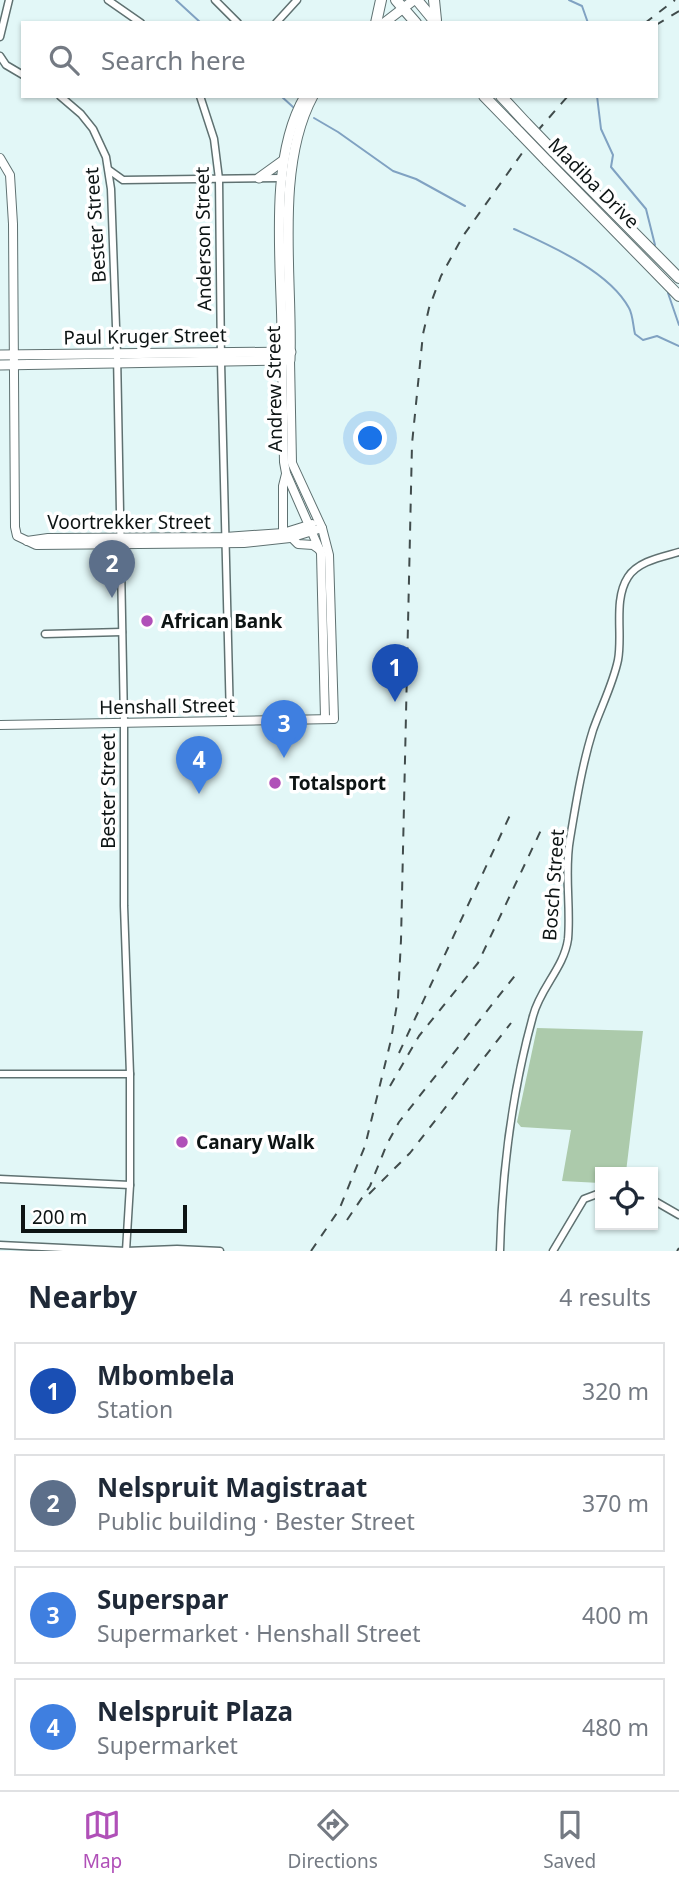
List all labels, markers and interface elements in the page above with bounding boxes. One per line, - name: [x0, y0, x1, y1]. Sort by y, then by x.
- search box: [21, 21, 658, 98]
- icon: search: [45, 41, 83, 79]
- text: Search here: [101, 42, 246, 78]
- street label: Madiba Drive: [543, 132, 645, 234]
- street label: Bester Street: [78, 166, 112, 284]
- street label: Anderson Street: [189, 166, 217, 311]
- street label: Paul Kruger Street: [63, 322, 227, 350]
- street label: Andrew Street: [260, 325, 288, 452]
- your location: [353, 421, 387, 455]
- street label: Voortrekker Street: [47, 509, 211, 535]
- pin: 2: [89, 540, 135, 598]
- place label: African Bank: [161, 608, 283, 634]
- marker: African Bank: [139, 613, 155, 629]
- pin: 1: [372, 644, 418, 702]
- street label: Henshall Street: [99, 692, 235, 720]
- pin: 3: [261, 700, 307, 758]
- street label: Bester Street: [95, 733, 121, 849]
- pin: 4: [176, 736, 222, 794]
- place label: Totalsport: [289, 770, 386, 796]
- marker: Totalsport: [267, 775, 283, 791]
- street label: Bosch Street: [536, 828, 570, 942]
- place label: Canary Walk: [196, 1129, 315, 1155]
- marker: Canary Walk: [174, 1134, 190, 1150]
- map controls: [595, 1167, 658, 1230]
- button: locate: [595, 1167, 658, 1230]
- scale bar: [21, 1202, 187, 1234]
- text: 200 m: [32, 1204, 87, 1230]
- text: Nearby: [28, 1276, 137, 1317]
- text: 4 results: [559, 1281, 651, 1313]
- text: Mbombela: [97, 1357, 235, 1393]
- text: 1: [46, 1375, 60, 1407]
- text: 320 m: [582, 1375, 649, 1407]
- text: Station: [97, 1393, 173, 1425]
- text: Nelspruit Magistraat: [97, 1469, 367, 1505]
- text: 2: [46, 1487, 60, 1519]
- text: 370 m: [582, 1487, 649, 1519]
- text: Public building · Bester Street: [97, 1505, 415, 1537]
- text: Superspar: [97, 1581, 228, 1617]
- text: 3: [46, 1599, 60, 1631]
- text: 400 m: [582, 1599, 649, 1631]
- text: Supermarket · Henshall Street: [97, 1617, 420, 1649]
- text: Nelspruit Plaza: [97, 1693, 293, 1729]
- text: 4: [46, 1711, 60, 1743]
- text: 480 m: [582, 1711, 649, 1743]
- text: Supermarket: [97, 1729, 238, 1761]
- tab: Map: [83, 1806, 122, 1874]
- tab: Directions: [288, 1806, 378, 1874]
- tab: Saved: [543, 1806, 596, 1874]

